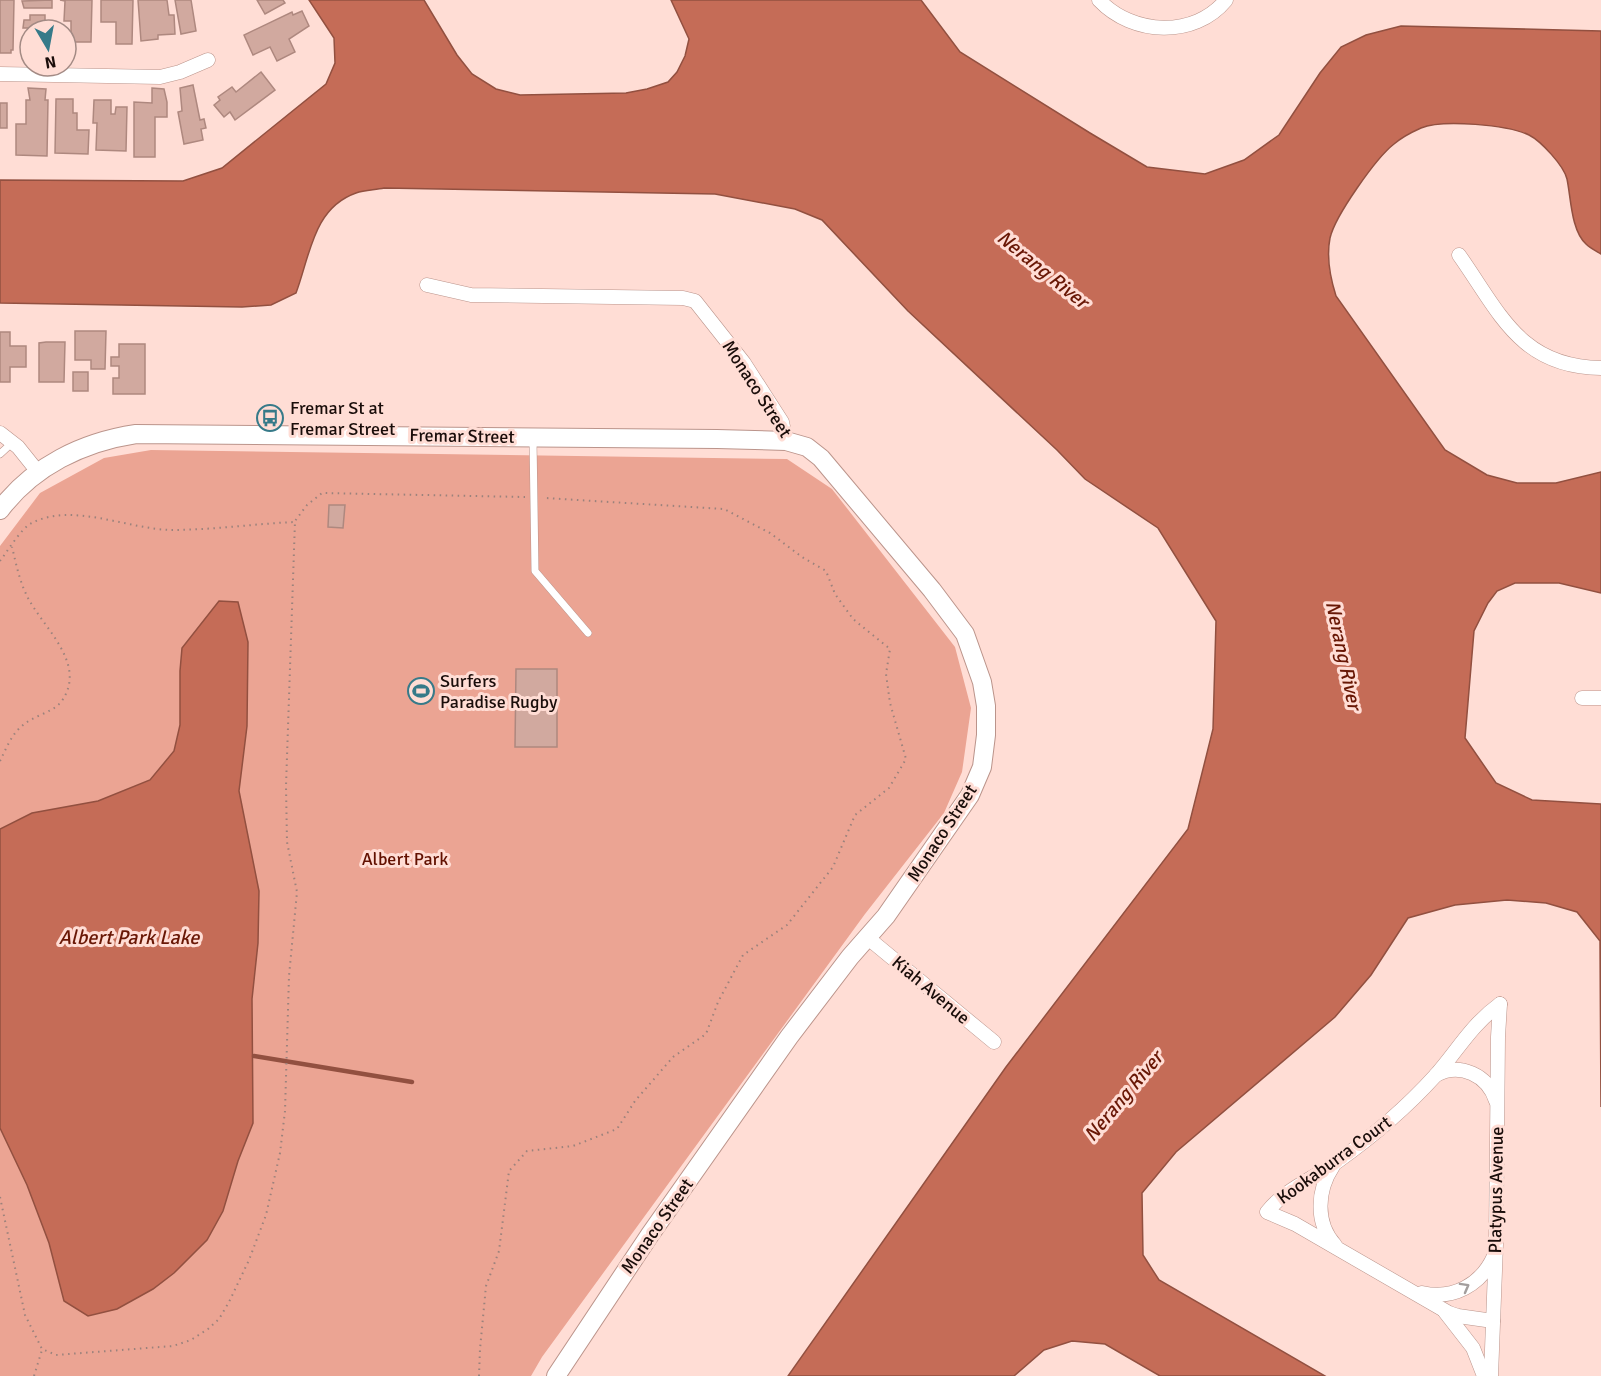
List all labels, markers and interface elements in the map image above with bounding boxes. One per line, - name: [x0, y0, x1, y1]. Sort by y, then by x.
- north arrow: [18, 18, 78, 78]
- text: N: [43, 51, 58, 73]
- water label: Nerang River: [992, 225, 1095, 315]
- street label: Monaco Street: [717, 336, 797, 442]
- place label: Fremar St at Fremar Street: [290, 397, 395, 440]
- bus stop icon: Fremar St at Fremar Street: [255, 403, 285, 433]
- street label: Fremar Street: [409, 424, 515, 448]
- water label: Nerang River: [1320, 599, 1368, 714]
- place label: Surfers Paradise Rugby: [440, 670, 558, 713]
- sports icon: Surfers Paradise Rugby: [406, 676, 436, 706]
- street label: Monaco Street: [902, 780, 982, 886]
- park label: Albert Park: [362, 848, 448, 870]
- water label: Albert Park Lake: [59, 925, 200, 950]
- street label: Kiah Avenue: [888, 951, 974, 1029]
- water label: Nerang River: [1078, 1044, 1170, 1147]
- street label: Kookaburra Court: [1272, 1111, 1396, 1209]
- street label: Platypus Avenue: [1484, 1126, 1508, 1254]
- street label: Monaco Street: [616, 1174, 698, 1278]
- one-way arrow: [1459, 1283, 1469, 1294]

